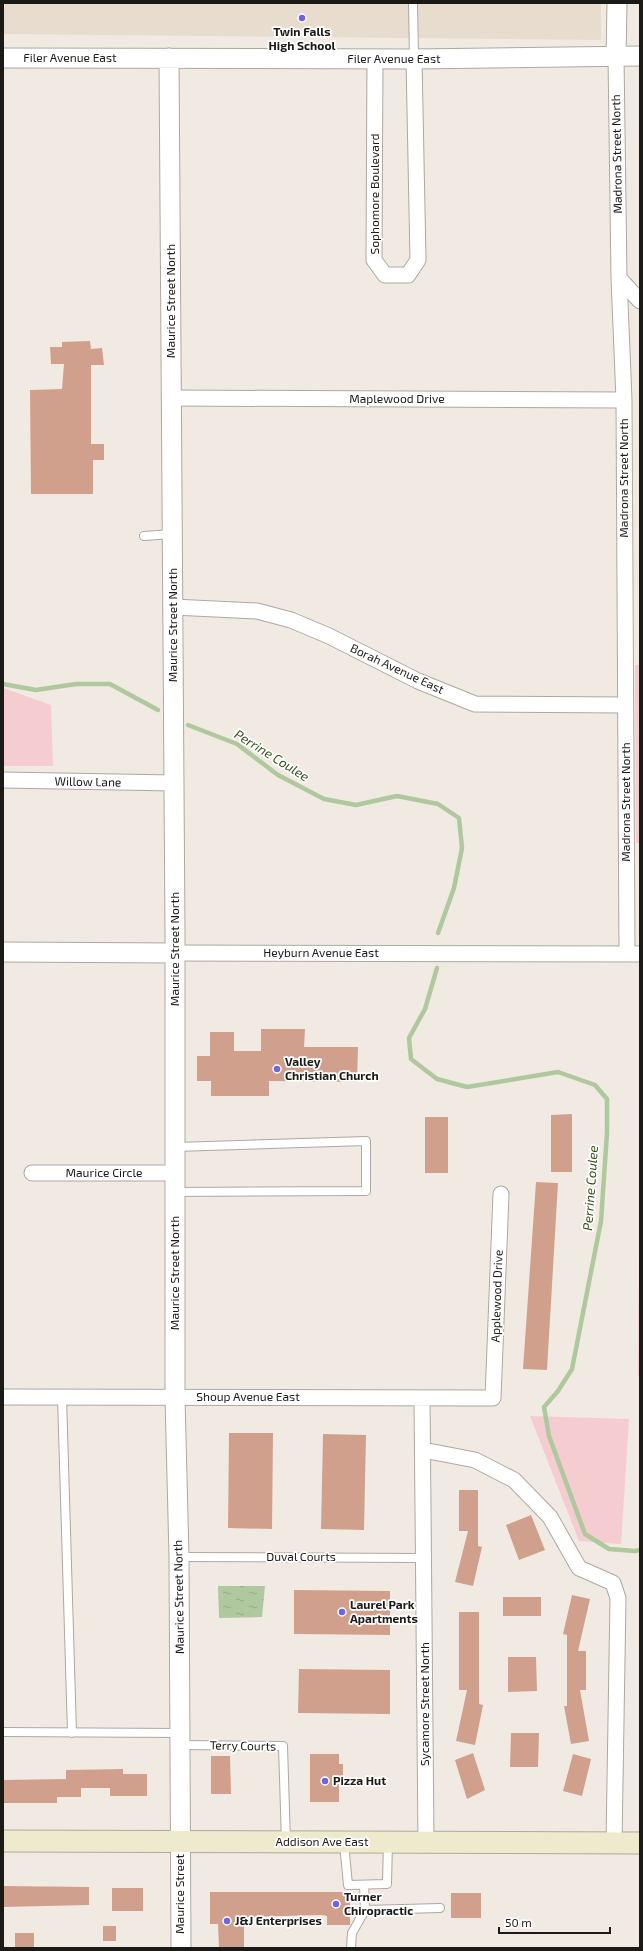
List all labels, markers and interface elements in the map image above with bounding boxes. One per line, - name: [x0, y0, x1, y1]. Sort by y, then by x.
- marker: Twin Falls High School: [297, 13, 307, 23]
- place label: Twin Falls High School: [269, 24, 335, 52]
- street label: Filer Avenue East: [23, 50, 117, 64]
- street label: Filer Avenue East: [347, 51, 441, 65]
- street label: Madrona Street North: [608, 94, 624, 214]
- street label: Sophomore Boulevard: [367, 134, 381, 254]
- street label: Maurice Street North: [163, 244, 177, 358]
- street label: Maplewood Drive: [349, 391, 445, 405]
- street label: Madrona Street North: [616, 418, 630, 538]
- street label: Maurice Street North: [165, 568, 179, 682]
- street label: Borah Avenue East: [348, 640, 447, 696]
- water label: Perrine Coulee: [232, 726, 312, 784]
- street label: Madrona Street North: [618, 742, 632, 862]
- street label: Willow Lane: [55, 773, 122, 789]
- street label: Maurice Street North: [167, 892, 181, 1006]
- street label: Heyburn Avenue East: [263, 945, 379, 959]
- place label: Valley Christian Church: [285, 1054, 379, 1082]
- marker: Valley Christian Church: [272, 1064, 282, 1074]
- water label: Perrine Coulee: [579, 1145, 601, 1231]
- street label: Maurice Circle: [66, 1165, 142, 1179]
- street label: Maurice Street North: [167, 1216, 181, 1330]
- street label: Applewood Drive: [487, 1249, 505, 1343]
- street label: Shoup Avenue East: [196, 1389, 300, 1403]
- street label: Maurice Street North: [170, 1540, 186, 1654]
- street label: Duval Courts: [266, 1549, 336, 1563]
- place label: Laurel Park Apartments: [350, 1597, 418, 1625]
- marker: Laurel Park Apartments: [337, 1607, 347, 1617]
- street label: Sycamore Street North: [417, 1642, 431, 1766]
- street label: Terry Courts: [210, 1737, 276, 1753]
- place label: Pizza Hut: [333, 1773, 386, 1787]
- marker: Pizza Hut: [320, 1776, 330, 1786]
- street label: Addison Ave East: [275, 1834, 369, 1848]
- street label: Maurice Street: [172, 1854, 186, 1934]
- place label: Turner Chiropractic: [344, 1889, 413, 1917]
- marker: Turner Chiropractic: [331, 1899, 341, 1909]
- scale bar: [499, 1909, 610, 1935]
- place label: J&J Enterprises: [235, 1913, 322, 1927]
- text: 50 m: [505, 1915, 532, 1929]
- marker: J&J Enterprises: [222, 1916, 232, 1926]

